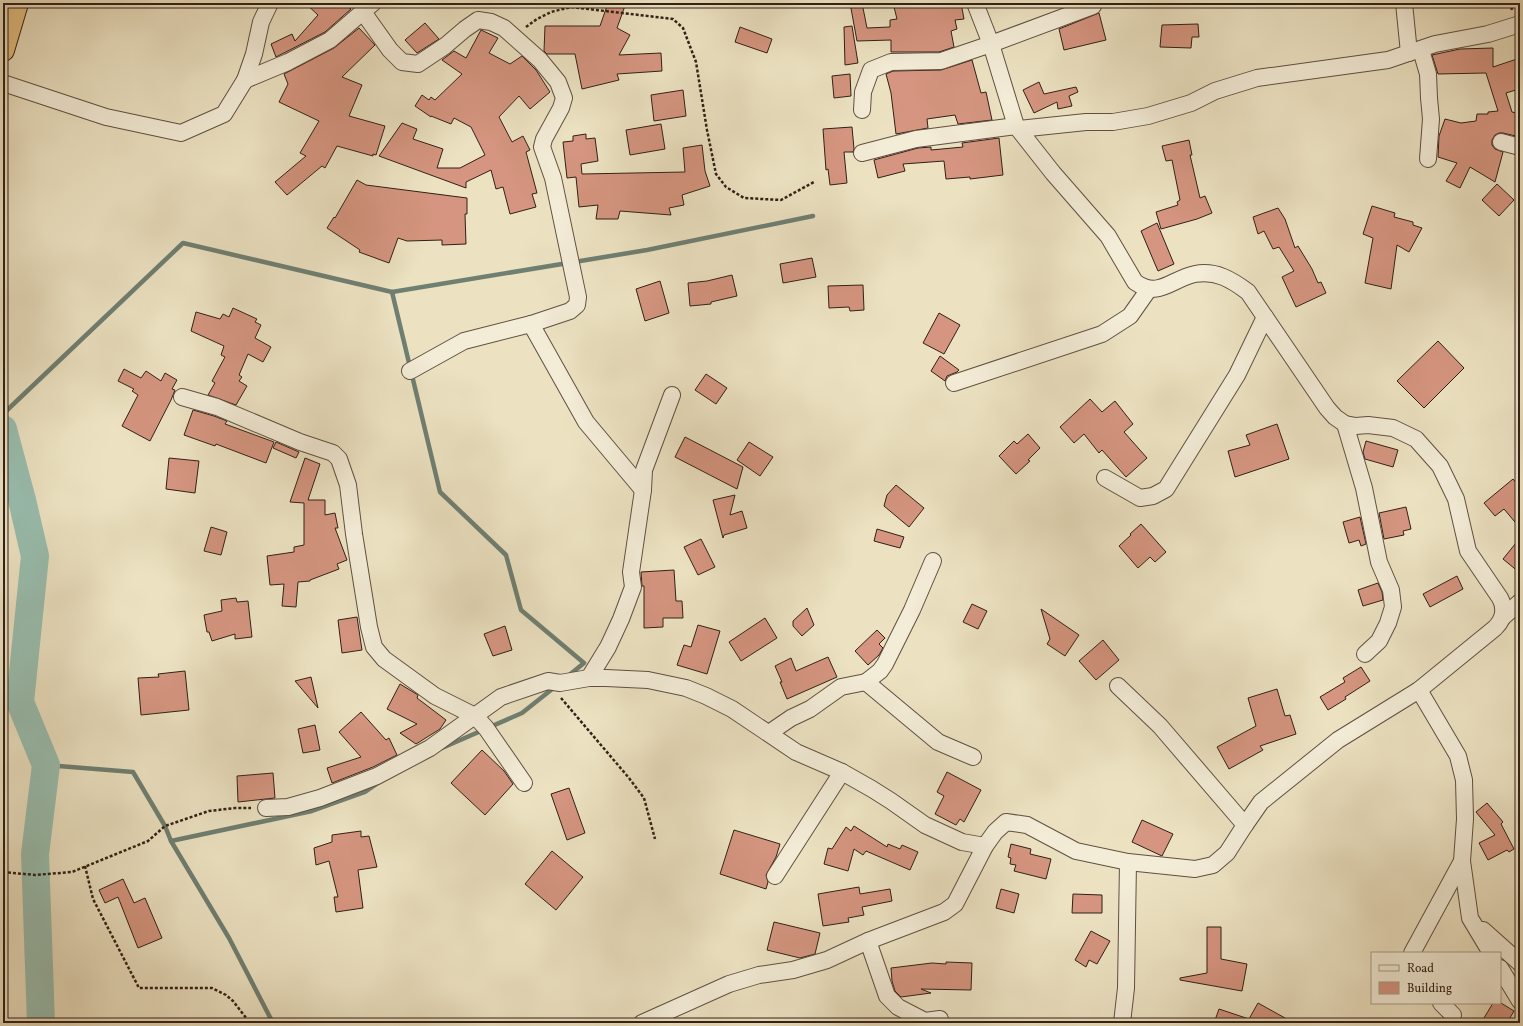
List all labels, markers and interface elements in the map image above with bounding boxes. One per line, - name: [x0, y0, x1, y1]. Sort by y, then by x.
- legend: [1371, 952, 1501, 1004]
- text: Road: [1407, 961, 1434, 977]
- text: Building: [1407, 981, 1452, 997]

